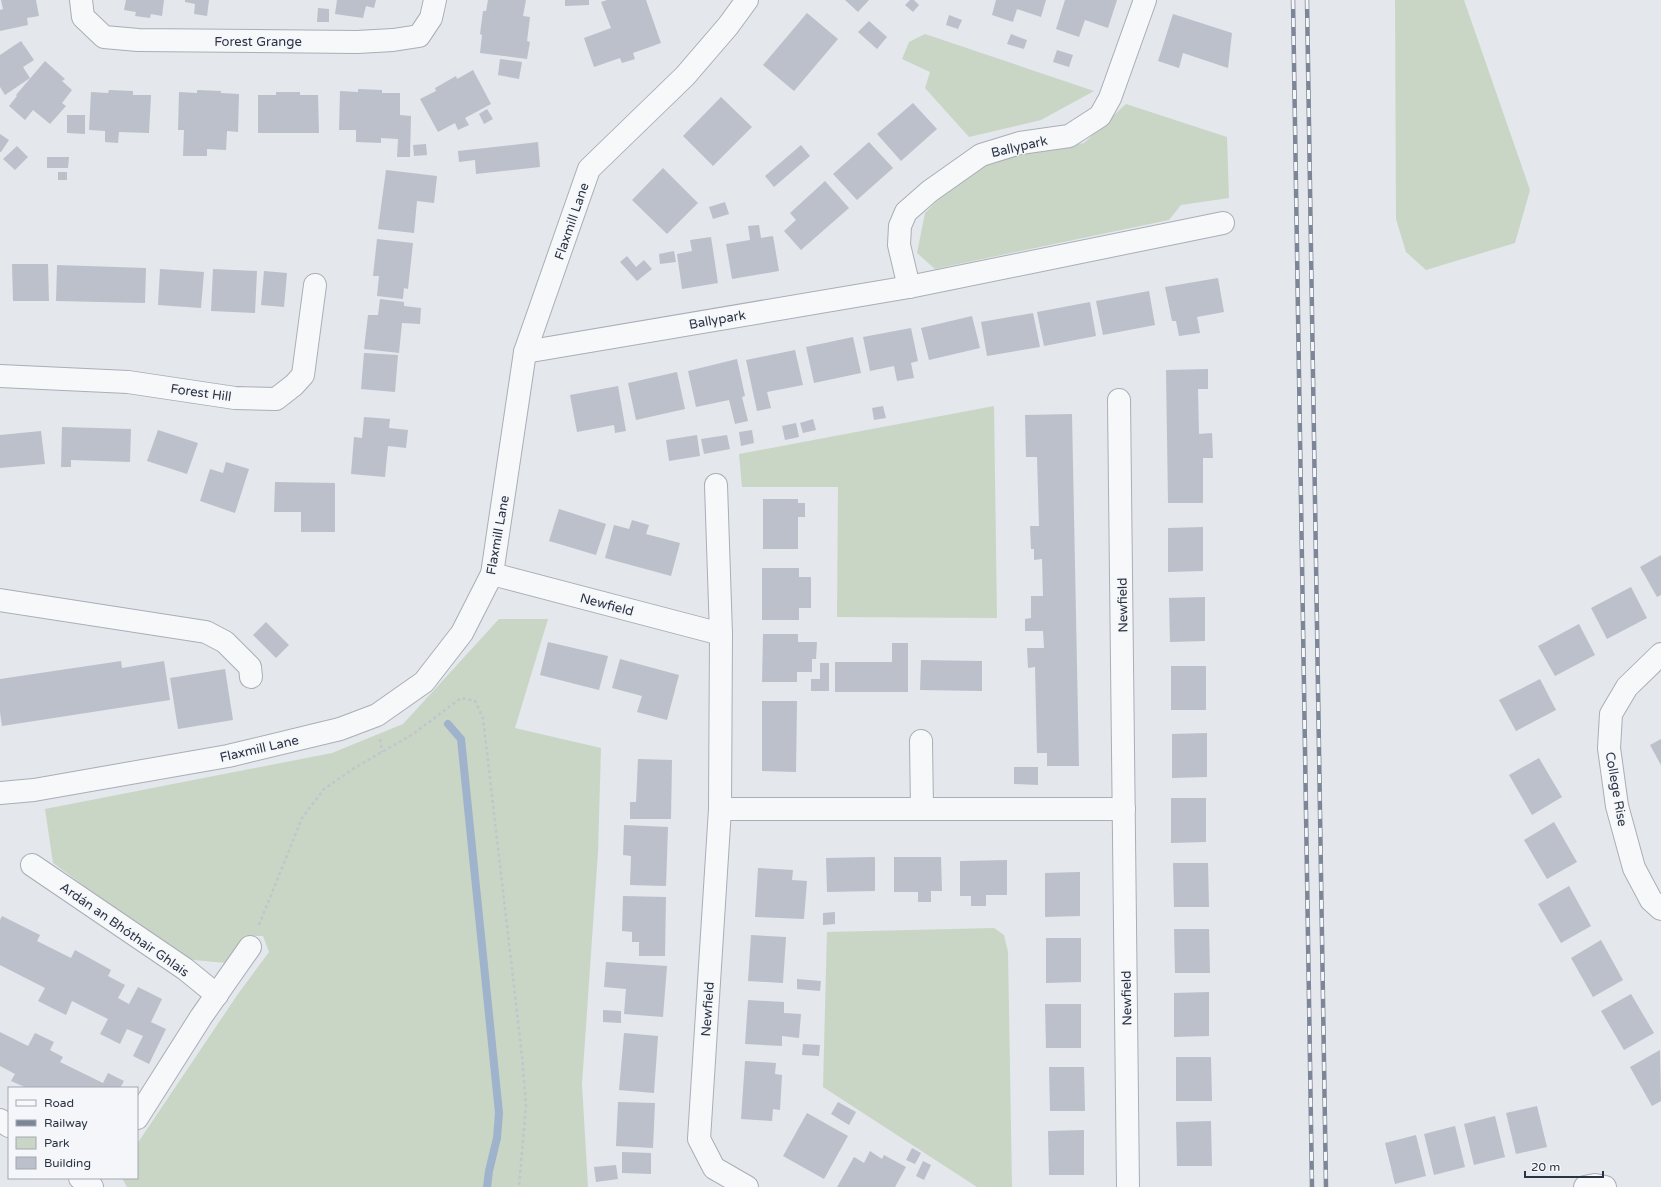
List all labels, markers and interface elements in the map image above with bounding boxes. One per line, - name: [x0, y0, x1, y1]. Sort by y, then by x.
- street label: Forest Grange: [214, 34, 302, 50]
- street label: Ballypark: [989, 133, 1049, 161]
- street label: Flaxmill Lane: [551, 181, 593, 262]
- street label: Ballypark: [688, 307, 747, 333]
- street label: Forest Hill: [169, 381, 232, 405]
- street label: Flaxmill Lane: [483, 494, 513, 576]
- street label: Newfield: [1115, 577, 1131, 633]
- street label: Newfield: [578, 590, 635, 620]
- street label: Flaxmill Lane: [218, 732, 300, 766]
- street label: College Rise: [1602, 751, 1630, 828]
- street label: Ardán an Bhóthair Ghlais: [57, 879, 192, 981]
- street label: Newfield: [1119, 970, 1135, 1026]
- street label: Newfield: [698, 981, 718, 1037]
- legend: [8, 1087, 138, 1179]
- text: Road: [44, 1096, 74, 1110]
- text: Railway: [44, 1116, 88, 1130]
- text: Park: [44, 1136, 70, 1150]
- scale bar: [1525, 1153, 1603, 1179]
- text: Building: [44, 1156, 91, 1170]
- text: 20 m: [1531, 1160, 1560, 1174]

